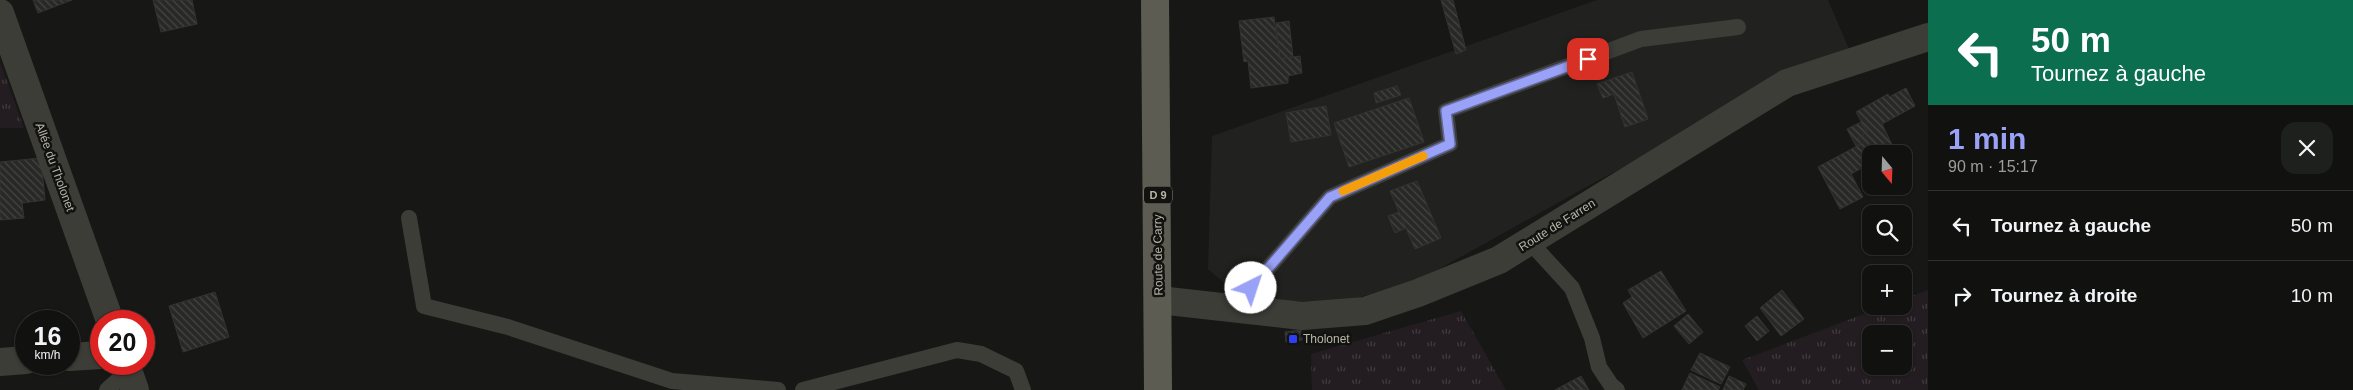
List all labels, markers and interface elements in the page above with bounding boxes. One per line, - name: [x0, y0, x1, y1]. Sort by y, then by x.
- icon: left: [1948, 20, 2013, 85]
- text: 50 m: [2031, 20, 2111, 59]
- pin: [1567, 38, 1609, 80]
- icon: arrive: [1574, 45, 1602, 73]
- text: Tournez à gauche: [2031, 61, 2206, 86]
- street label: Allée du Tholonet: [32, 121, 78, 214]
- text: 1 min: [1948, 122, 2026, 155]
- button: close: [2281, 122, 2333, 174]
- north arrow: [1862, 145, 1912, 195]
- map controls: [1862, 145, 1912, 375]
- text: 90 m · 15:17: [1948, 158, 2038, 175]
- road number: D 9: [1144, 186, 1172, 204]
- street label: Route de Farren: [1516, 196, 1598, 254]
- button: search: [1862, 205, 1912, 255]
- icon: left: [1948, 212, 1976, 240]
- street label: Route de Carry: [1150, 214, 1166, 296]
- text: Tournez à gauche: [1991, 215, 2151, 236]
- text: 50 m: [2291, 215, 2333, 236]
- position arrow: [1224, 261, 1276, 313]
- button: +: [1862, 265, 1912, 315]
- icon: right: [1948, 282, 1976, 310]
- text: Tournez à droite: [1991, 285, 2137, 306]
- text: 10 m: [2291, 285, 2333, 306]
- speed limit sign: 20: [90, 310, 155, 375]
- text: 16: [34, 322, 61, 350]
- button: −: [1862, 325, 1912, 375]
- place label: Tholonet: [1303, 332, 1350, 346]
- marker: Tholonet: [1287, 333, 1299, 345]
- text: km/h: [34, 348, 61, 362]

